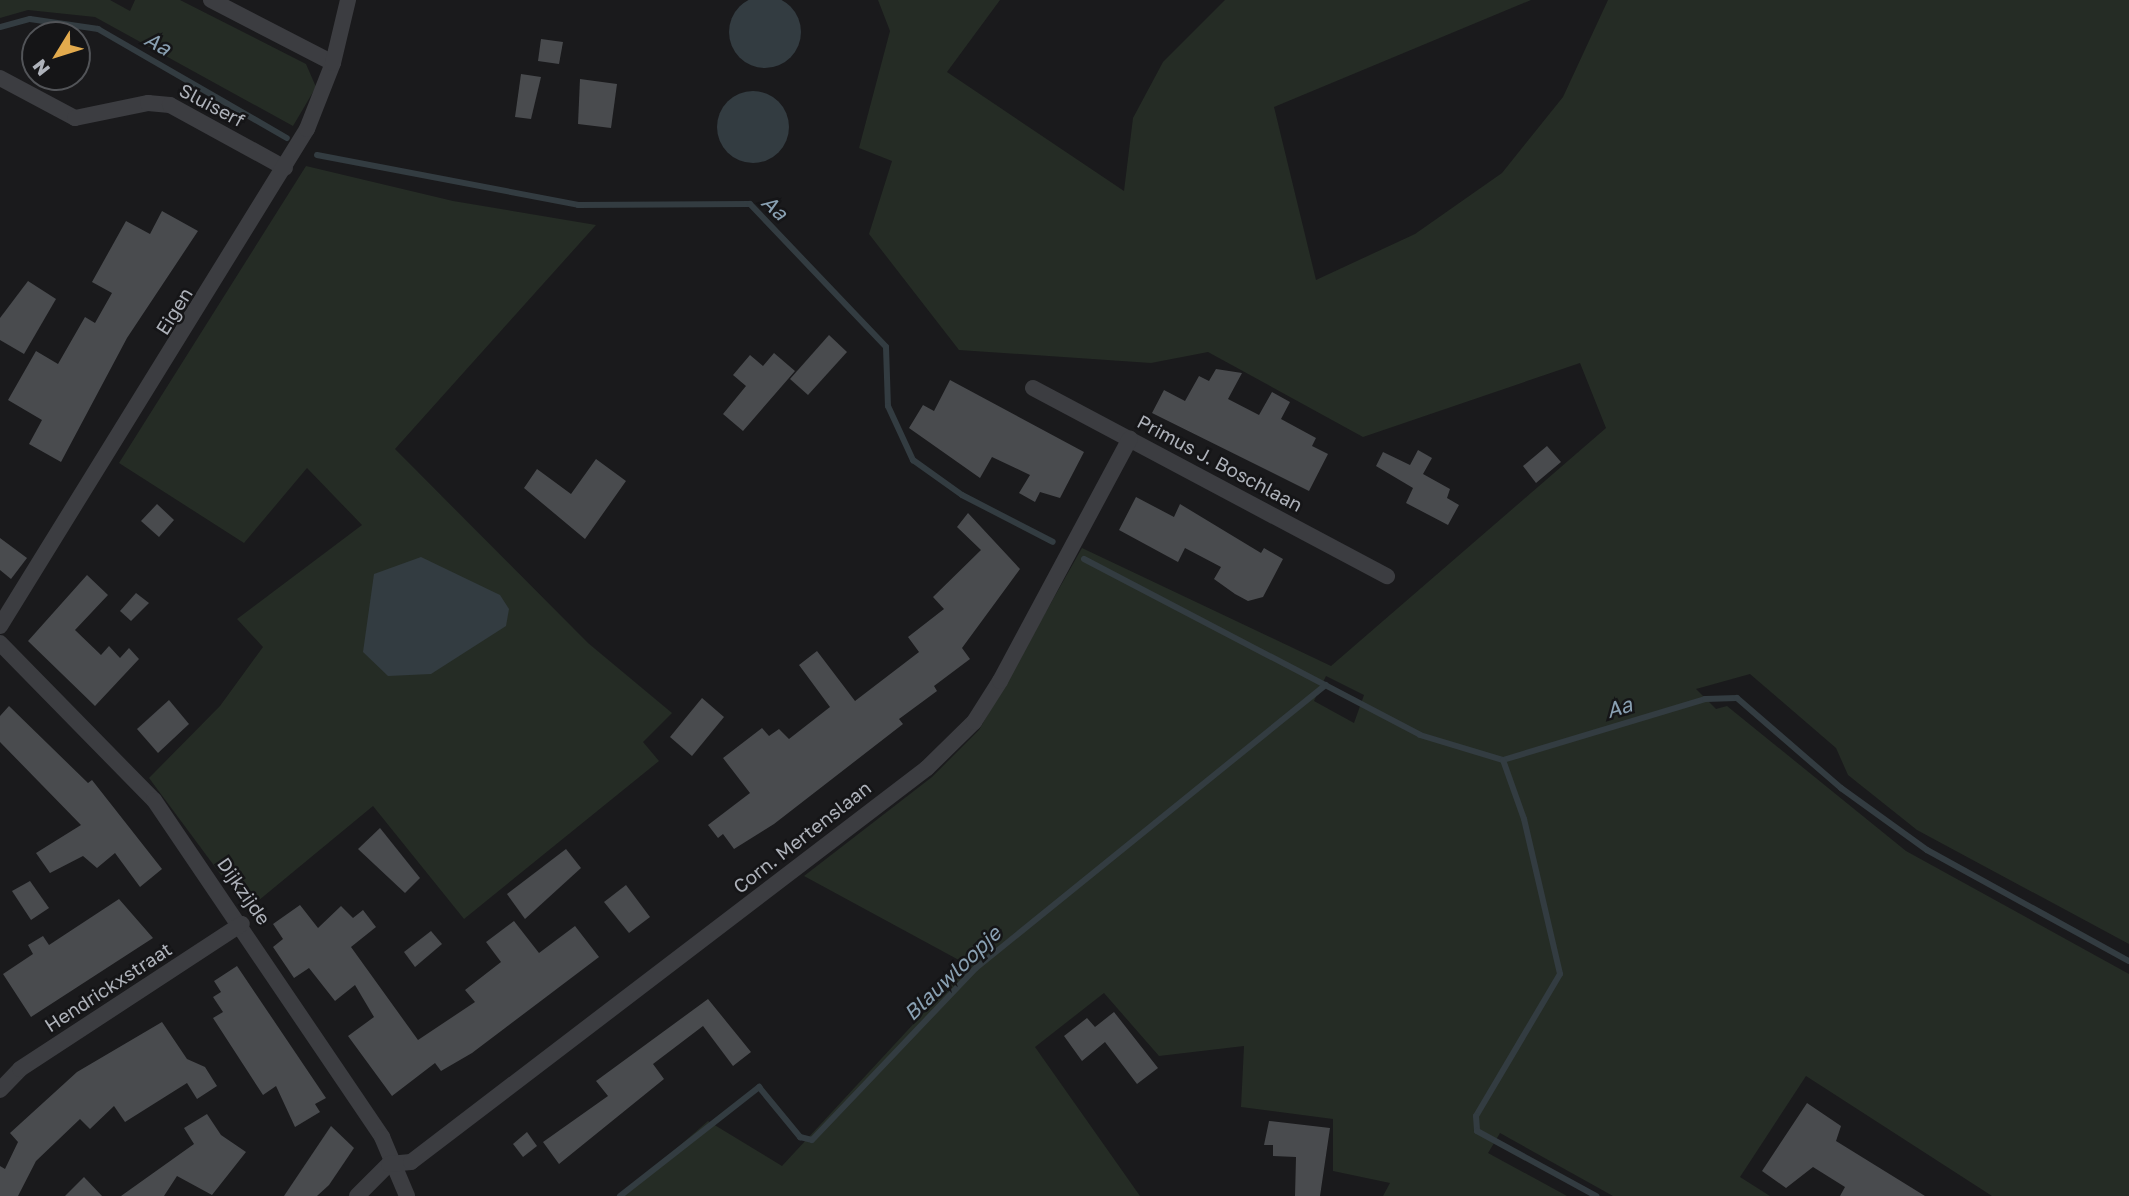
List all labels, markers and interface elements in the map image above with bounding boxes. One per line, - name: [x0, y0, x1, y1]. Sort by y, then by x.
- north arrow: [21, 21, 91, 91]
- water label: Aa: [140, 26, 176, 60]
- text: N: [27, 55, 54, 81]
- street label: Sluiserf: [175, 78, 249, 132]
- water label: Aa: [757, 189, 793, 225]
- street label: Eigen: [151, 283, 197, 339]
- street label: Primus J. Boschlaan: [1133, 410, 1307, 516]
- water label: Aa: [1603, 691, 1635, 723]
- street label: Corn. Mertenslaan: [729, 776, 875, 898]
- street label: Dijkzijde: [213, 853, 275, 929]
- water label: Blauwloopje: [898, 921, 1006, 1025]
- street label: Hendrickxstraat: [40, 937, 176, 1037]

